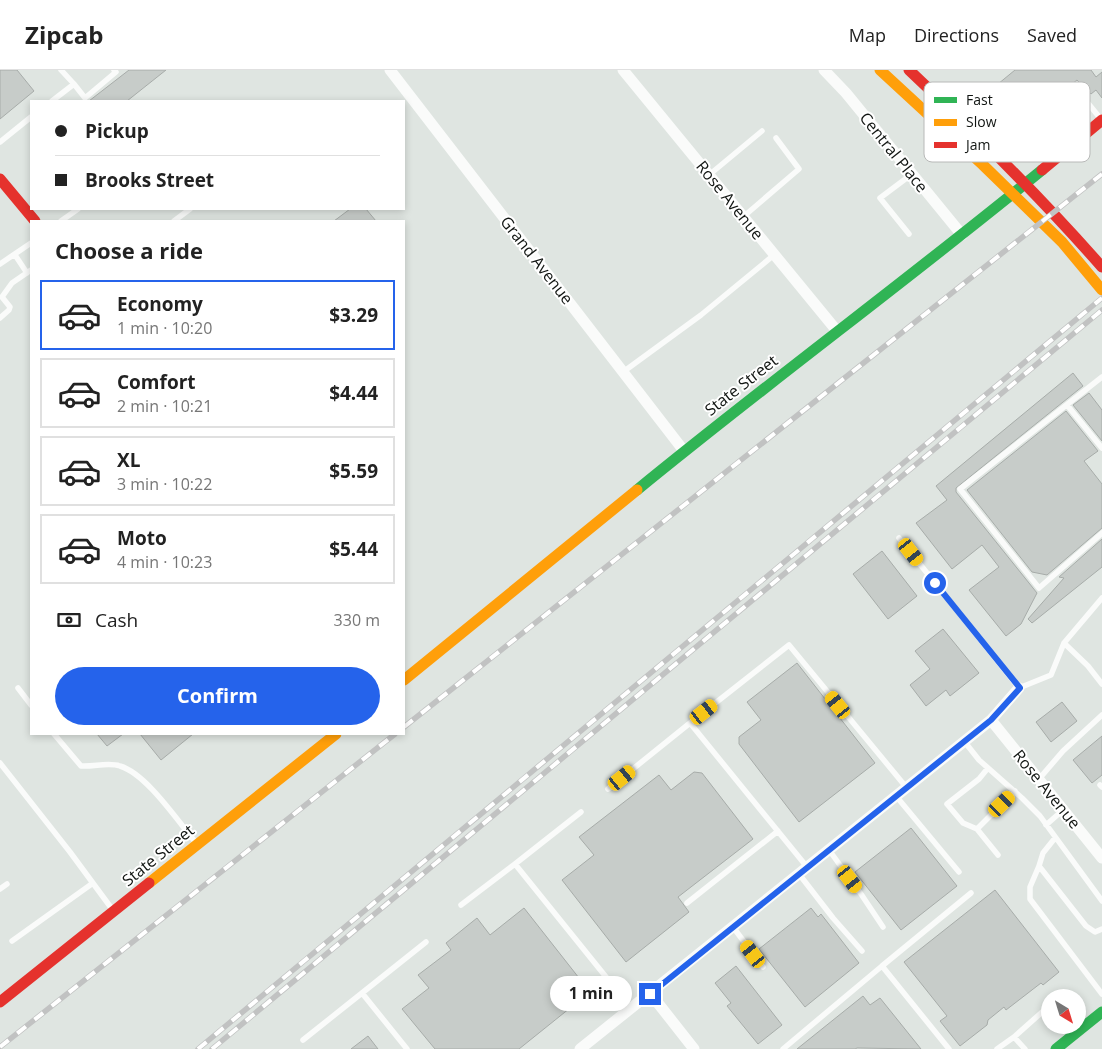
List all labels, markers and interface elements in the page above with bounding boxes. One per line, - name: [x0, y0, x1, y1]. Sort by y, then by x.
- text: Zipcab: [25, 18, 103, 51]
- text: Map: [849, 23, 886, 47]
- text: Directions: [914, 23, 999, 47]
- text: Saved: [1027, 23, 1077, 47]
- legend: [924, 82, 1090, 162]
- text: Fast: [966, 90, 993, 109]
- street label: Central Place: [855, 107, 933, 197]
- text: Slow: [966, 112, 997, 131]
- text: Pickup: [85, 118, 149, 144]
- text: Jam: [964, 135, 991, 154]
- street label: Rose Avenue: [691, 156, 769, 244]
- text: Brooks Street: [85, 167, 214, 193]
- street label: Grand Avenue: [496, 211, 578, 309]
- text: Choose a ride: [55, 235, 203, 265]
- text: Economy: [117, 291, 203, 317]
- icon: car: [57, 293, 102, 338]
- text: $3.29: [329, 302, 378, 328]
- text: 1 min · 10:20: [117, 317, 212, 339]
- street label: State Street: [700, 349, 782, 420]
- text: Comfort: [117, 369, 196, 395]
- icon: car: [57, 371, 102, 416]
- text: $4.44: [329, 380, 378, 406]
- text: 2 min · 10:21: [117, 395, 212, 417]
- text: XL: [117, 447, 140, 473]
- icon: car: [57, 449, 102, 494]
- text: $5.59: [329, 458, 378, 484]
- text: 3 min · 10:22: [117, 473, 212, 495]
- text: Moto: [117, 525, 167, 551]
- icon: car: [57, 527, 102, 572]
- text: $5.44: [329, 536, 378, 562]
- car: [895, 536, 926, 568]
- text: 4 min · 10:23: [117, 551, 212, 573]
- route start: [924, 572, 946, 594]
- icon: cash: [55, 606, 83, 634]
- text: Cash: [95, 607, 138, 633]
- text: 330 m: [334, 609, 380, 631]
- button: Confirm: [55, 667, 380, 725]
- car: [822, 689, 853, 721]
- car: [687, 697, 720, 727]
- street label: Rose Avenue: [1008, 745, 1086, 833]
- car: [605, 763, 638, 793]
- car: [985, 788, 1018, 820]
- street label: State Street: [117, 819, 199, 891]
- car: [834, 863, 865, 895]
- car: [737, 938, 768, 970]
- callout: 1 min: [550, 976, 632, 1012]
- text: 1 min: [569, 982, 613, 1004]
- route end: [639, 983, 661, 1005]
- north arrow: [1041, 989, 1086, 1034]
- map controls: [1041, 989, 1086, 1034]

